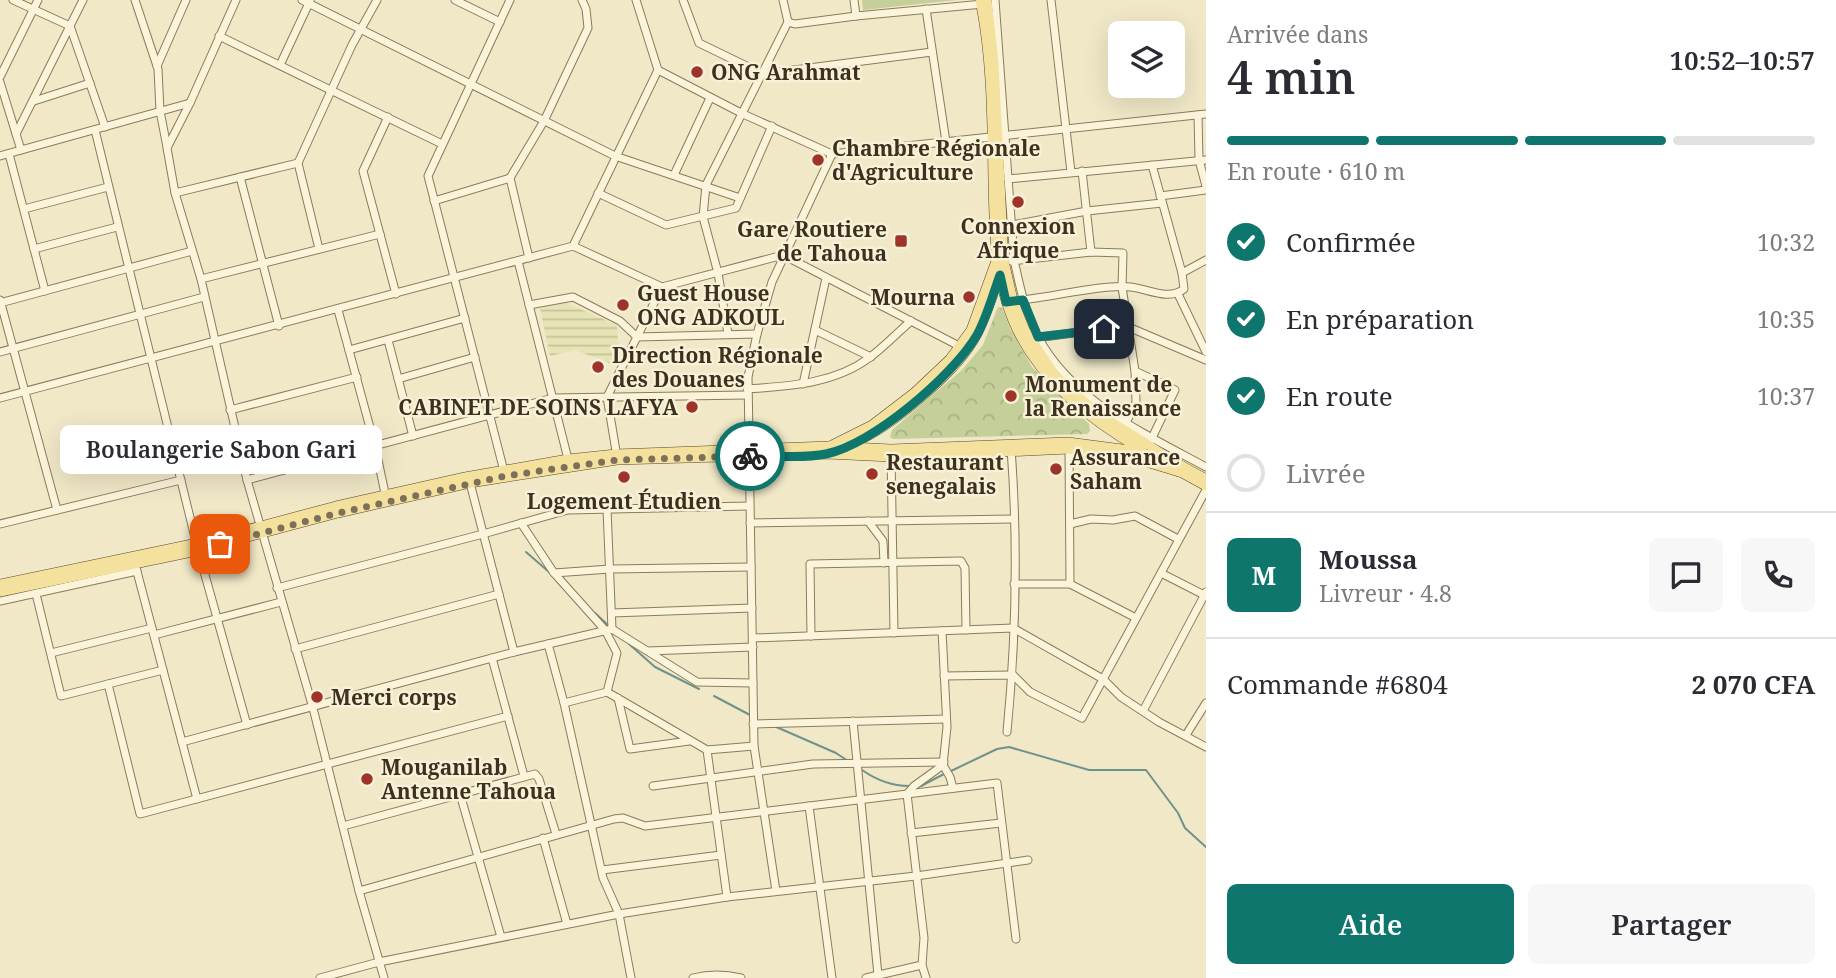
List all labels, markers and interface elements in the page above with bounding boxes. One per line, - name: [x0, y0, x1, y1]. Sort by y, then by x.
- text: Arrivée dans: [1227, 18, 1368, 50]
- map controls: [1108, 21, 1185, 98]
- button: layers: [1108, 21, 1185, 98]
- text: 10:52–10:57: [1669, 42, 1815, 78]
- text: 4 min: [1227, 45, 1355, 107]
- place label: ONG Arahmat: [711, 58, 861, 86]
- marker: ONG Arahmat: [689, 64, 705, 80]
- place label: Chambre Régionale d'Agriculture: [832, 134, 1040, 186]
- marker: Chambre Régionale d'Agriculture: [810, 152, 826, 168]
- text: En route · 610 m: [1227, 155, 1405, 187]
- marker: Connexion Afrique: [1010, 194, 1026, 210]
- place label: Connexion Afrique: [961, 212, 1075, 264]
- place label: Gare Routiere de Tahoua: [737, 215, 887, 267]
- icon: check: [1227, 223, 1265, 261]
- text: Confirmée: [1286, 224, 1416, 260]
- text: 10:32: [1757, 226, 1815, 258]
- marker: Gare Routiere de Tahoua: [893, 233, 909, 249]
- place label: Guest House ONG ADKOUL: [637, 279, 785, 331]
- place label: Mourna: [871, 283, 955, 311]
- marker: Mourna: [961, 289, 977, 305]
- marker: Guest House ONG ADKOUL: [615, 297, 631, 313]
- pin: [1074, 299, 1134, 359]
- icon: check: [1227, 300, 1265, 338]
- text: En préparation: [1286, 301, 1474, 337]
- text: 10:35: [1757, 303, 1815, 335]
- icon: home: [1085, 310, 1123, 348]
- place label: Direction Régionale des Douanes: [612, 341, 823, 393]
- marker: Direction Régionale des Douanes: [590, 359, 606, 375]
- place label: Monument de la Renaissance: [1025, 370, 1181, 422]
- icon: check: [1227, 377, 1265, 415]
- text: En route: [1286, 378, 1393, 414]
- text: 10:37: [1757, 380, 1815, 412]
- marker: Monument de la Renaissance: [1003, 388, 1019, 404]
- place label: CABINET DE SOINS LAFYA: [398, 393, 678, 421]
- marker: CABINET DE SOINS LAFYA: [684, 399, 700, 415]
- courier: [715, 421, 785, 491]
- callout: Boulangerie Sabon Gari: [59, 425, 381, 474]
- text: Boulangerie Sabon Gari: [86, 433, 356, 465]
- icon: bike: [731, 437, 769, 475]
- place label: Assurance Saham: [1070, 443, 1180, 495]
- place label: Restaurant senegalais: [886, 448, 1004, 500]
- text: Livrée: [1286, 455, 1366, 491]
- marker: Assurance Saham: [1048, 461, 1064, 477]
- marker: Restaurant senegalais: [864, 466, 880, 482]
- marker: Logement Étudien: [616, 469, 632, 485]
- place label: Logement Étudien: [527, 487, 721, 515]
- pin: [190, 514, 250, 574]
- icon: bag: [201, 525, 239, 563]
- button: chat: [1649, 538, 1723, 612]
- button: phone: [1741, 538, 1815, 612]
- text: Moussa: [1319, 541, 1418, 577]
- text: M: [1252, 557, 1276, 593]
- text: Livreur · 4.8: [1319, 577, 1452, 609]
- text: Commande #6804: [1227, 666, 1448, 702]
- text: 2 070 CFA: [1691, 666, 1815, 702]
- place label: Merci corps: [331, 683, 457, 711]
- marker: Merci corps: [309, 689, 325, 705]
- place label: Mouganilab Antenne Tahoua: [381, 753, 556, 805]
- marker: Mouganilab Antenne Tahoua: [359, 771, 375, 787]
- button: Aide: [1227, 884, 1514, 964]
- button: Partager: [1528, 884, 1815, 964]

